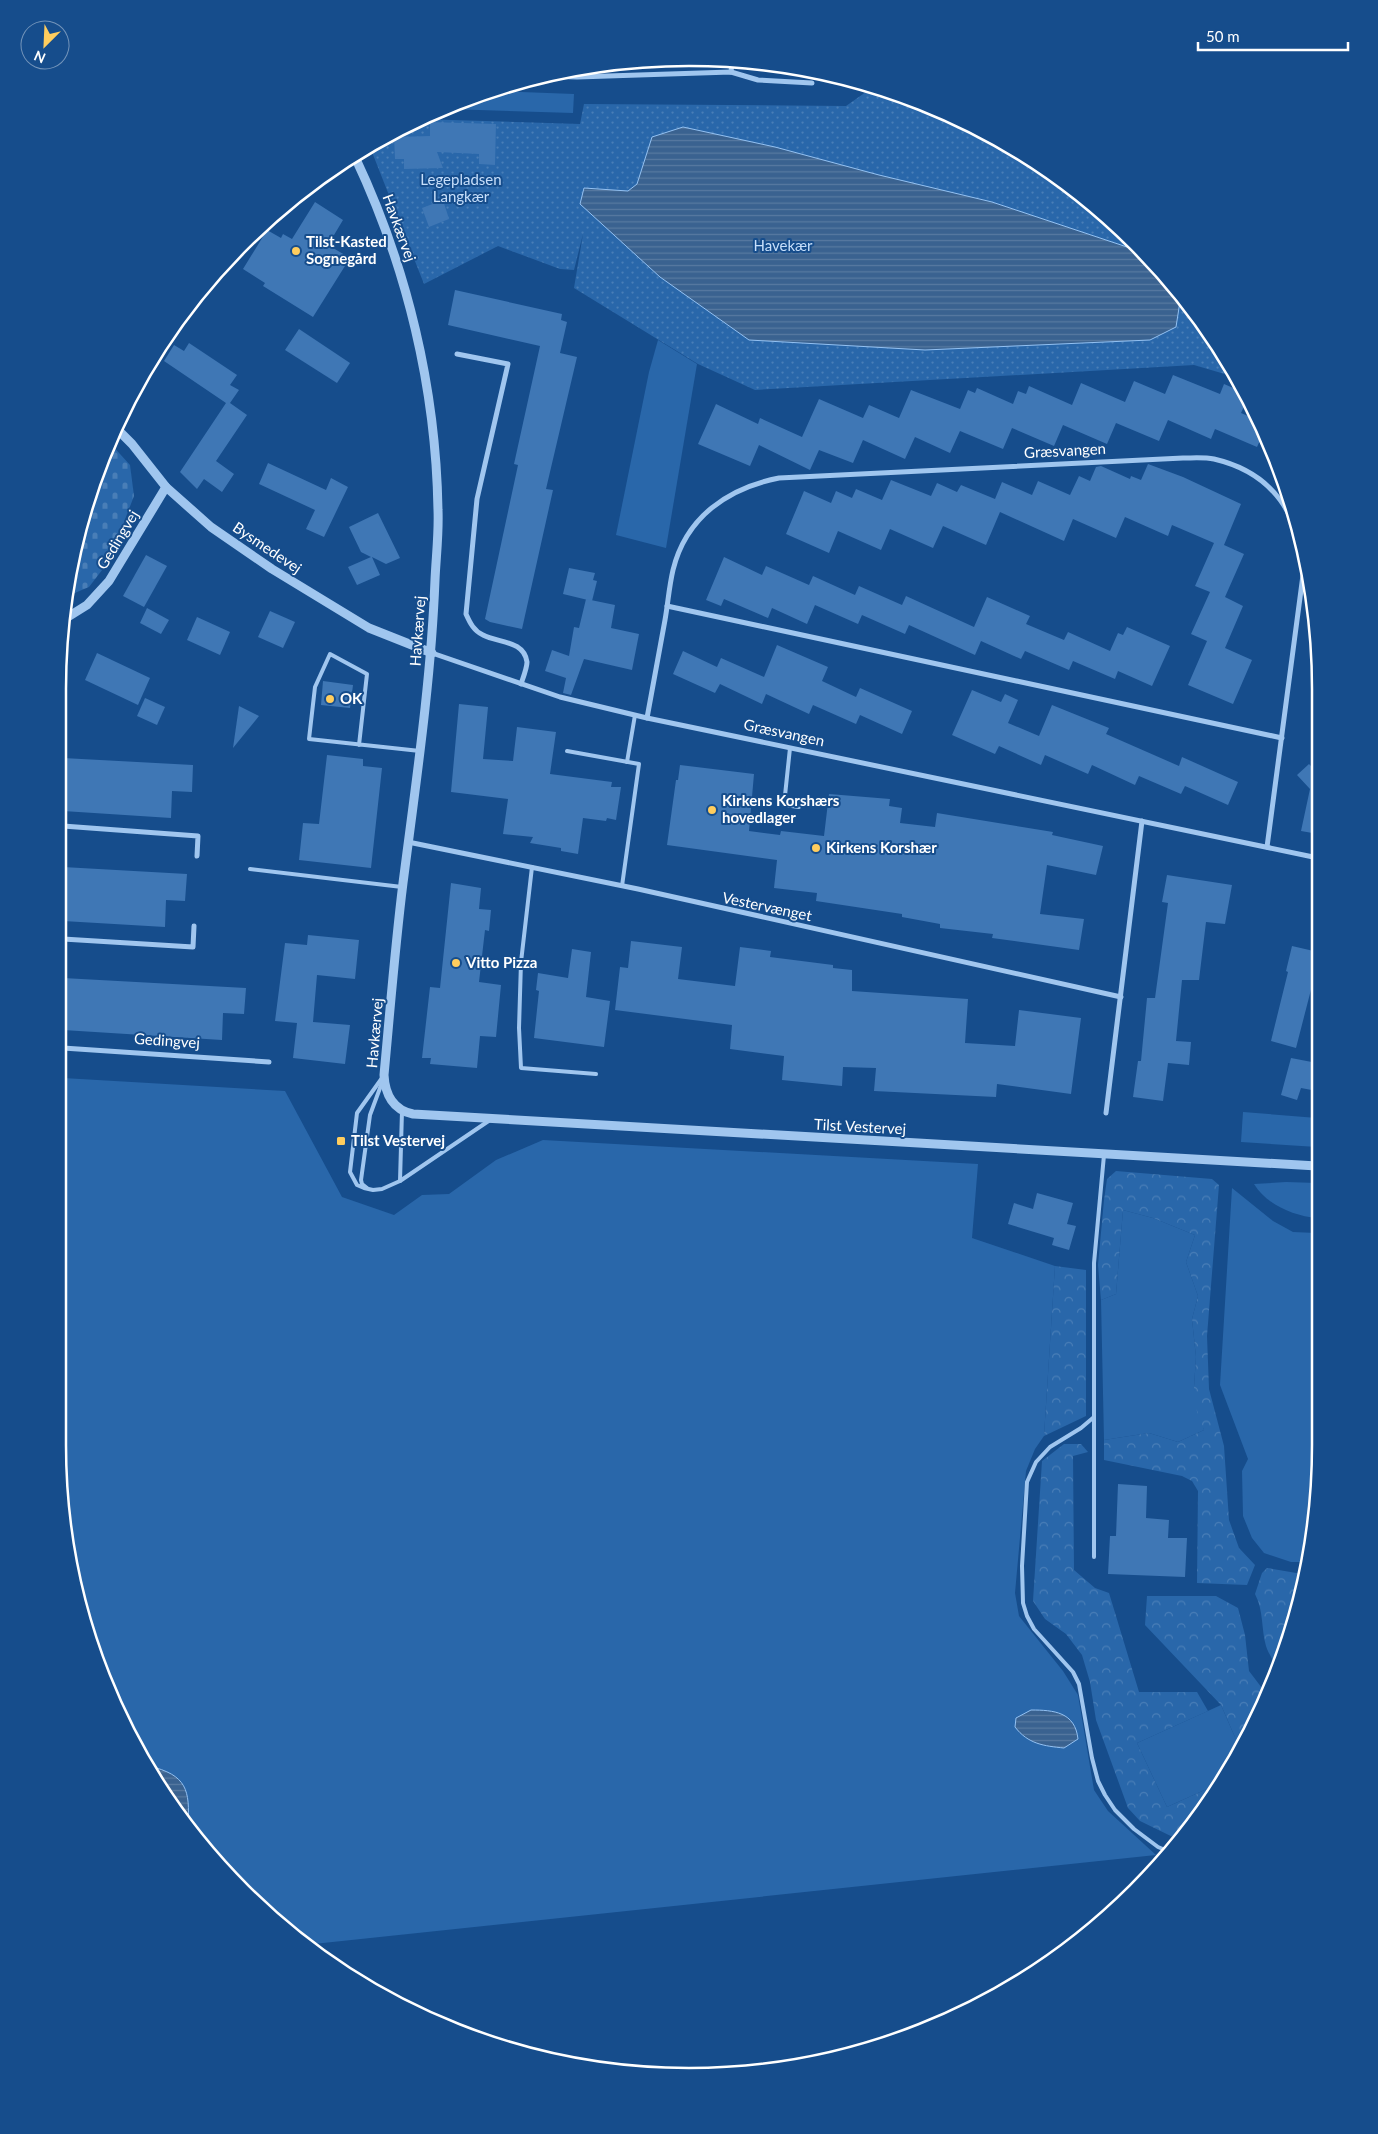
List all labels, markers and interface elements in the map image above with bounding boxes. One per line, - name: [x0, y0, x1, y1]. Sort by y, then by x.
- north arrow: [20, 20, 70, 70]
- scale bar: [1198, 20, 1348, 52]
- text: 50 m: [1206, 27, 1240, 45]
- text: N: [31, 47, 48, 67]
- park label: Legepladsen Langkær: [420, 170, 502, 205]
- street label: Havkærvej: [379, 191, 420, 264]
- place label: Tilst-Kasted Sognegård: [306, 232, 387, 267]
- park label: Havekær: [753, 236, 813, 254]
- marker: Tilst-Kasted Sognegård: [290, 245, 302, 257]
- street label: Græsvangen: [1024, 439, 1106, 461]
- street label: Gedingvej: [92, 507, 142, 572]
- street label: Bysmedevej: [230, 518, 305, 577]
- street label: Havkærvej: [406, 595, 428, 667]
- place label: OK: [340, 689, 363, 707]
- marker: OK: [324, 693, 336, 705]
- street label: Græsvangen: [742, 715, 826, 749]
- place label: Kirkens Korshærs hovedlager: [722, 791, 840, 826]
- marker: Kirkens Korshærs hovedlager: [706, 804, 718, 816]
- place label: Kirkens Korshær: [826, 838, 937, 856]
- marker: Kirkens Korshær: [810, 842, 822, 854]
- street label: Vestervænget: [721, 888, 814, 924]
- place label: Vitto Pizza: [465, 953, 537, 971]
- marker: Vitto Pizza: [450, 957, 462, 969]
- street label: Havkærvej: [362, 997, 386, 1069]
- street label: Gedingvej: [134, 1029, 201, 1051]
- street label: Tilst Vestervej: [813, 1115, 907, 1137]
- place label: Tilst Vestervej: [351, 1131, 445, 1149]
- marker: Tilst Vestervej: [335, 1135, 347, 1147]

